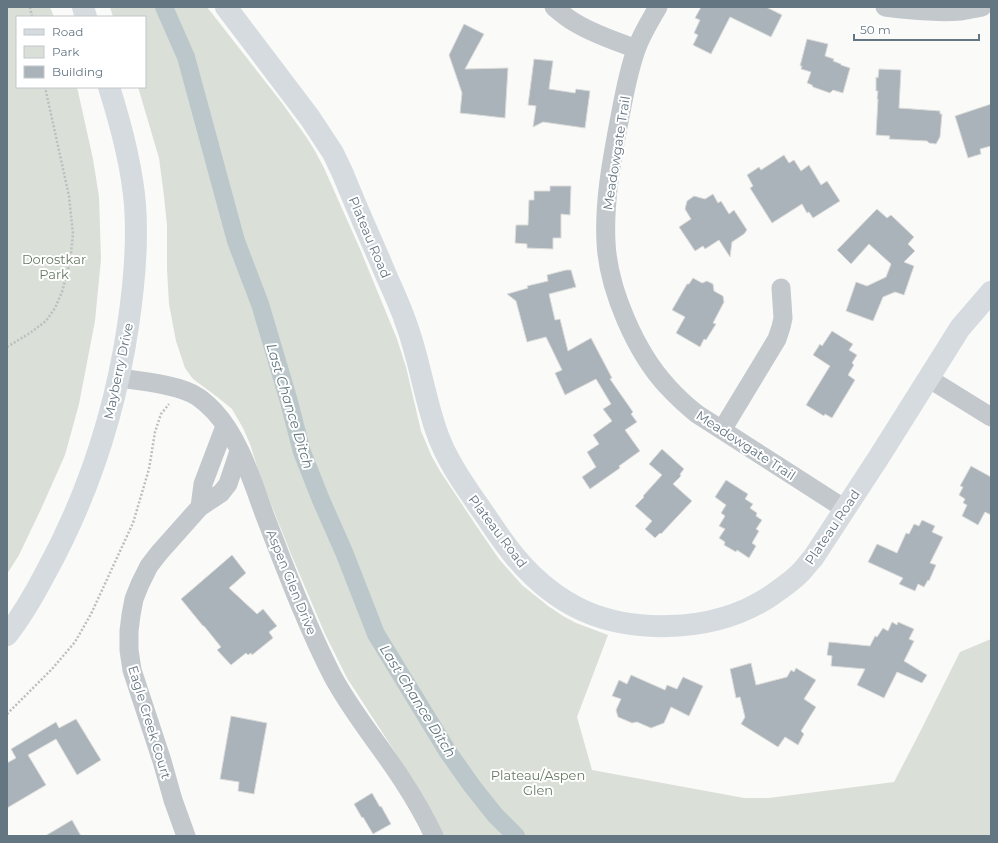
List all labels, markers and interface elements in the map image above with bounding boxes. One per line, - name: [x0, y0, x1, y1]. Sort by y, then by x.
- legend: [16, 16, 146, 88]
- scale bar: [854, 16, 979, 42]
- text: 50 m: [860, 22, 891, 37]
- text: Road: [52, 24, 83, 39]
- text: Park: [52, 44, 80, 59]
- text: Building: [52, 64, 103, 79]
- street label: Meadowgate Trail: [599, 95, 633, 211]
- street label: Plateau Road: [346, 194, 394, 280]
- park label: Dorostkar Park: [22, 251, 86, 282]
- street label: Mayberry Drive: [100, 321, 136, 421]
- water label: Last Chance Ditch: [262, 341, 318, 471]
- street label: Meadowgate Trail: [693, 407, 799, 483]
- street label: Plateau Road: [801, 486, 863, 568]
- street label: Plateau Road: [465, 491, 531, 571]
- street label: Aspen Glen Drive: [264, 527, 320, 637]
- water label: Last Chance Ditch: [376, 641, 460, 761]
- street label: Eagle Creek Court: [125, 663, 175, 781]
- park label: Plateau/Aspen Glen: [491, 767, 585, 798]

